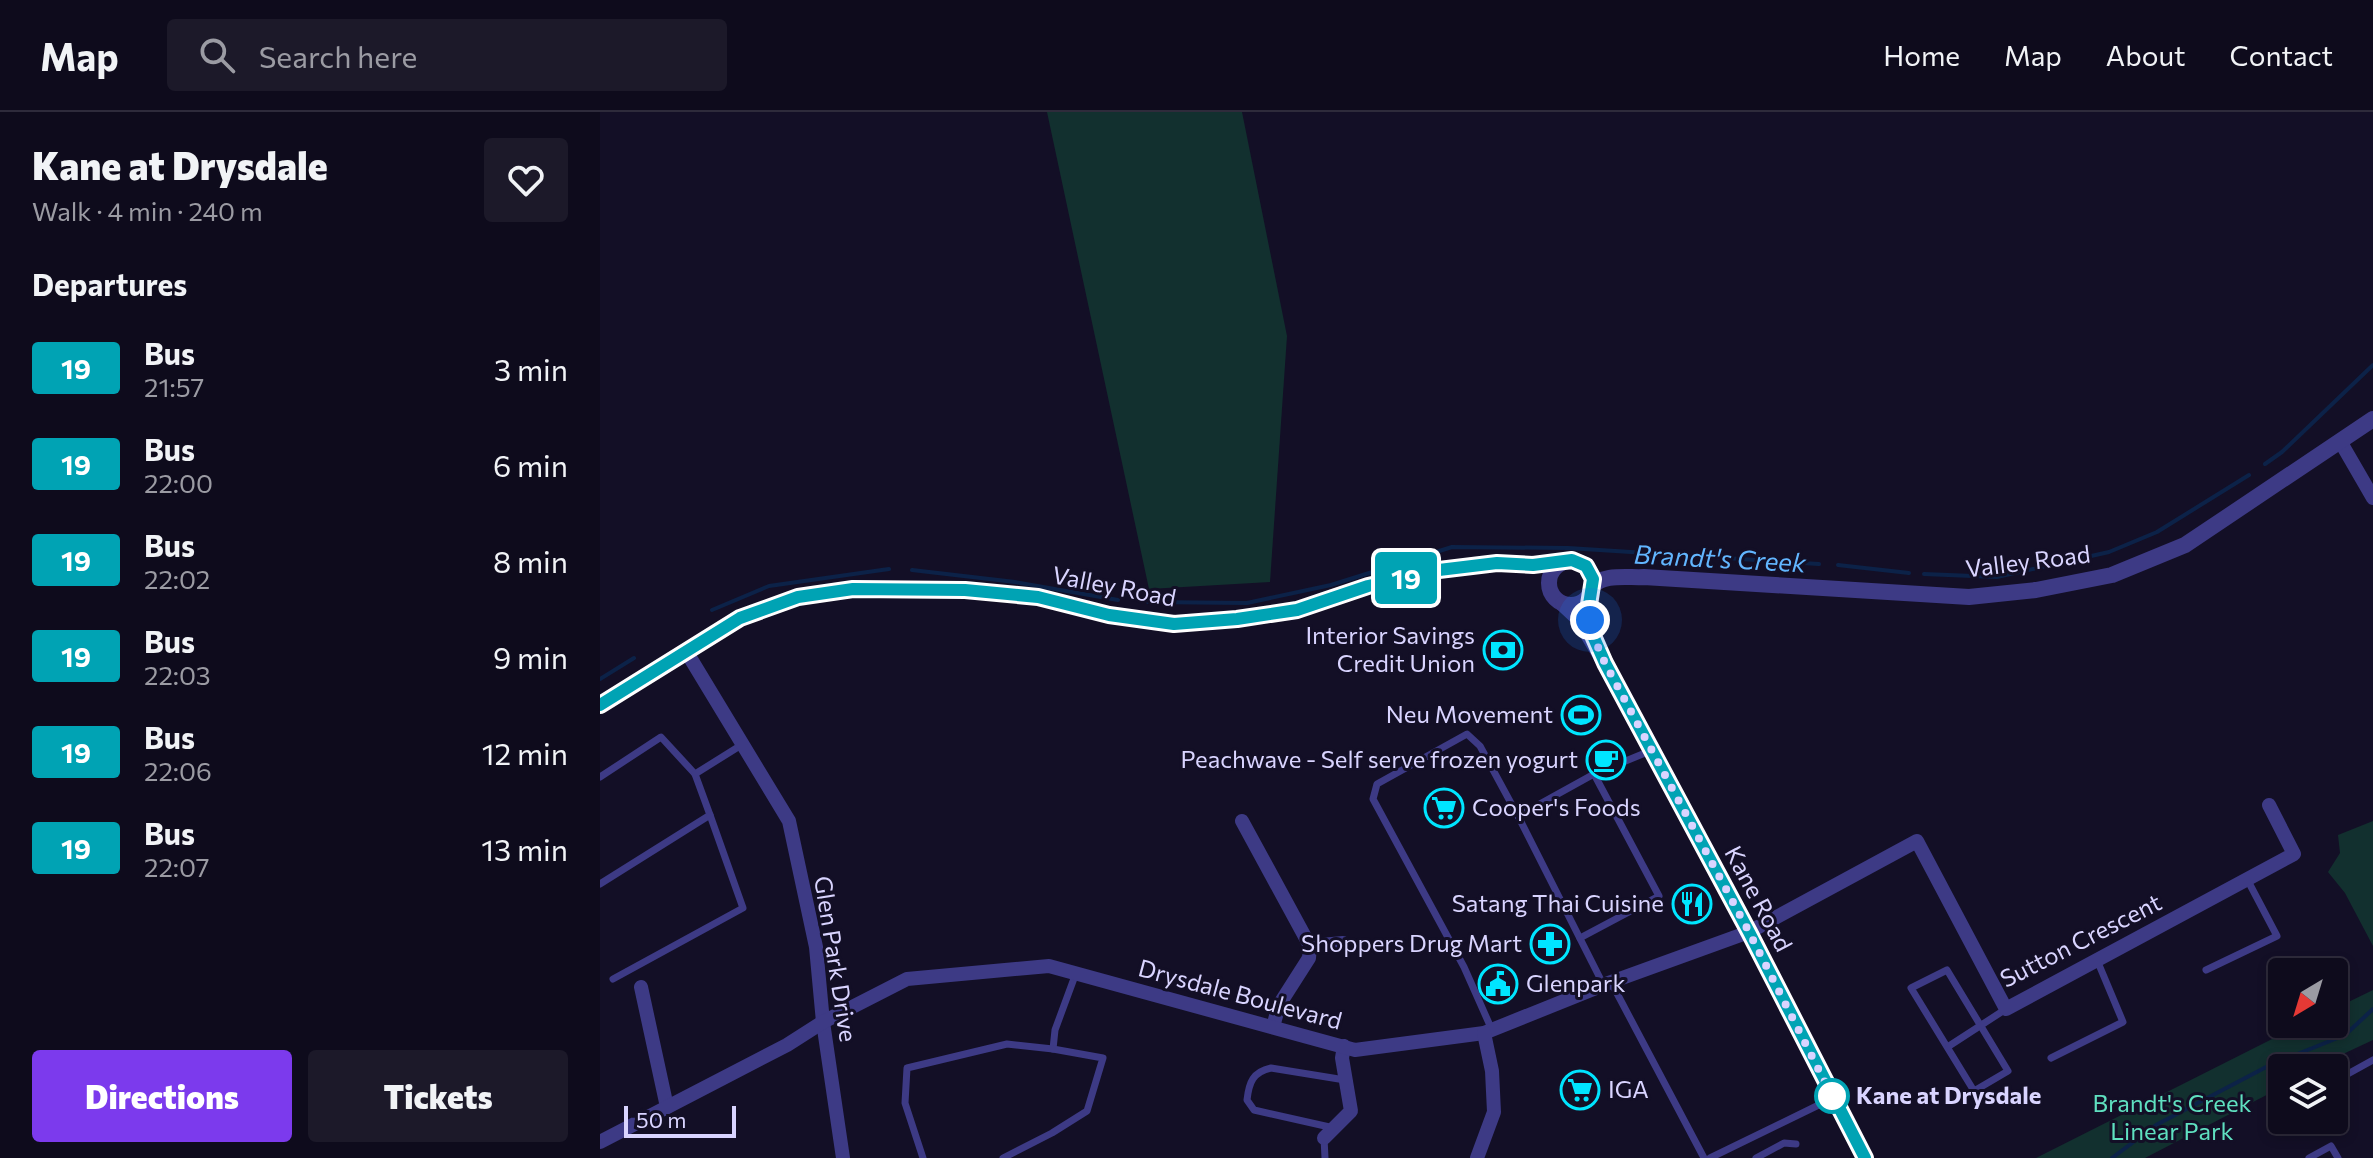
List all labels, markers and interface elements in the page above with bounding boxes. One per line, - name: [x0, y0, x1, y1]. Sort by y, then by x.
- search box: [167, 19, 727, 91]
- text: Map: [40, 32, 119, 79]
- icon: search: [195, 33, 239, 77]
- text: Search here: [259, 37, 417, 74]
- text: Home: [1883, 38, 1960, 72]
- text: Map: [2004, 38, 2062, 72]
- text: About: [2106, 38, 2186, 72]
- text: Contact: [2230, 38, 2333, 72]
- button: heart: [484, 138, 568, 222]
- text: Kane at Drysdale: [32, 141, 328, 188]
- text: Walk · 4 min · 240 m: [32, 195, 263, 226]
- text: Departures: [32, 265, 187, 302]
- text: Bus: [144, 334, 195, 371]
- text: 3 min: [494, 350, 568, 387]
- text: 19: [61, 351, 91, 385]
- text: 21:57: [144, 371, 204, 402]
- text: Bus: [144, 430, 195, 467]
- text: 6 min: [493, 446, 568, 483]
- text: 19: [61, 447, 91, 481]
- text: 22:00: [144, 467, 213, 498]
- text: Bus: [144, 526, 195, 563]
- water label: Brandt's Creek: [1633, 538, 1808, 578]
- street label: Valley Road: [1964, 538, 2092, 583]
- text: 8 min: [493, 542, 568, 579]
- text: 19: [61, 543, 91, 577]
- line badge: 19: [1370, 552, 1442, 604]
- street label: Valley Road: [1050, 559, 1179, 612]
- text: 19: [1391, 561, 1421, 595]
- text: 22:02: [144, 563, 210, 594]
- your location: [1570, 600, 1610, 640]
- place label: Interior Savings Credit Union: [1305, 620, 1475, 677]
- text: Bus: [144, 622, 195, 659]
- bank icon: Interior Savings Credit Union: [1482, 629, 1524, 671]
- text: 9 min: [493, 638, 568, 675]
- text: 19: [61, 639, 91, 673]
- text: 22:03: [144, 659, 211, 690]
- sports icon: Neu Movement: [1560, 694, 1602, 736]
- place label: Neu Movement: [1386, 699, 1553, 728]
- text: Bus: [144, 718, 195, 755]
- text: 12 min: [482, 734, 568, 771]
- text: 19: [61, 735, 91, 769]
- cafe icon: Peachwave - Self serve frozen yogurt: [1585, 739, 1627, 781]
- place label: Peachwave - Self serve frozen yogurt: [1180, 744, 1578, 773]
- text: 22:06: [144, 755, 212, 786]
- supermarket icon: Cooper's Foods: [1423, 787, 1465, 829]
- place label: Cooper's Foods: [1472, 792, 1641, 821]
- text: Bus: [144, 814, 195, 851]
- text: 13 min: [481, 830, 568, 867]
- text: 19: [61, 831, 91, 865]
- street label: Kane Road: [1719, 840, 1799, 956]
- text: 22:07: [144, 851, 210, 882]
- street label: Glen Park Drive: [809, 874, 864, 1044]
- restaurant icon: Satang Thai Cuisine: [1671, 883, 1713, 925]
- street label: Sutton Crescent: [1995, 886, 2166, 993]
- place label: Satang Thai Cuisine: [1452, 888, 1664, 917]
- pharmacy icon: Shoppers Drug Mart: [1529, 923, 1571, 965]
- place label: Shoppers Drug Mart: [1301, 928, 1522, 957]
- street label: Drysdale Boulevard: [1135, 952, 1345, 1035]
- north arrow: [2268, 958, 2348, 1038]
- map controls: [2268, 958, 2348, 1134]
- public building icon: Glenpark: [1477, 963, 1519, 1005]
- place label: Glenpark: [1526, 968, 1625, 997]
- button: Directions: [32, 1050, 292, 1142]
- button: Tickets: [308, 1050, 568, 1142]
- button: layers: [2268, 1054, 2348, 1134]
- supermarket icon: IGA: [1559, 1069, 1601, 1111]
- place label: IGA: [1608, 1074, 1649, 1103]
- marker: Kane at Drysdale: [1815, 1079, 1849, 1113]
- place label: Kane at Drysdale: [1856, 1080, 2041, 1109]
- park label: Brandt's Creek Linear Park: [2092, 1088, 2252, 1145]
- scale bar: [624, 1102, 736, 1138]
- text: 50 m: [636, 1106, 686, 1133]

